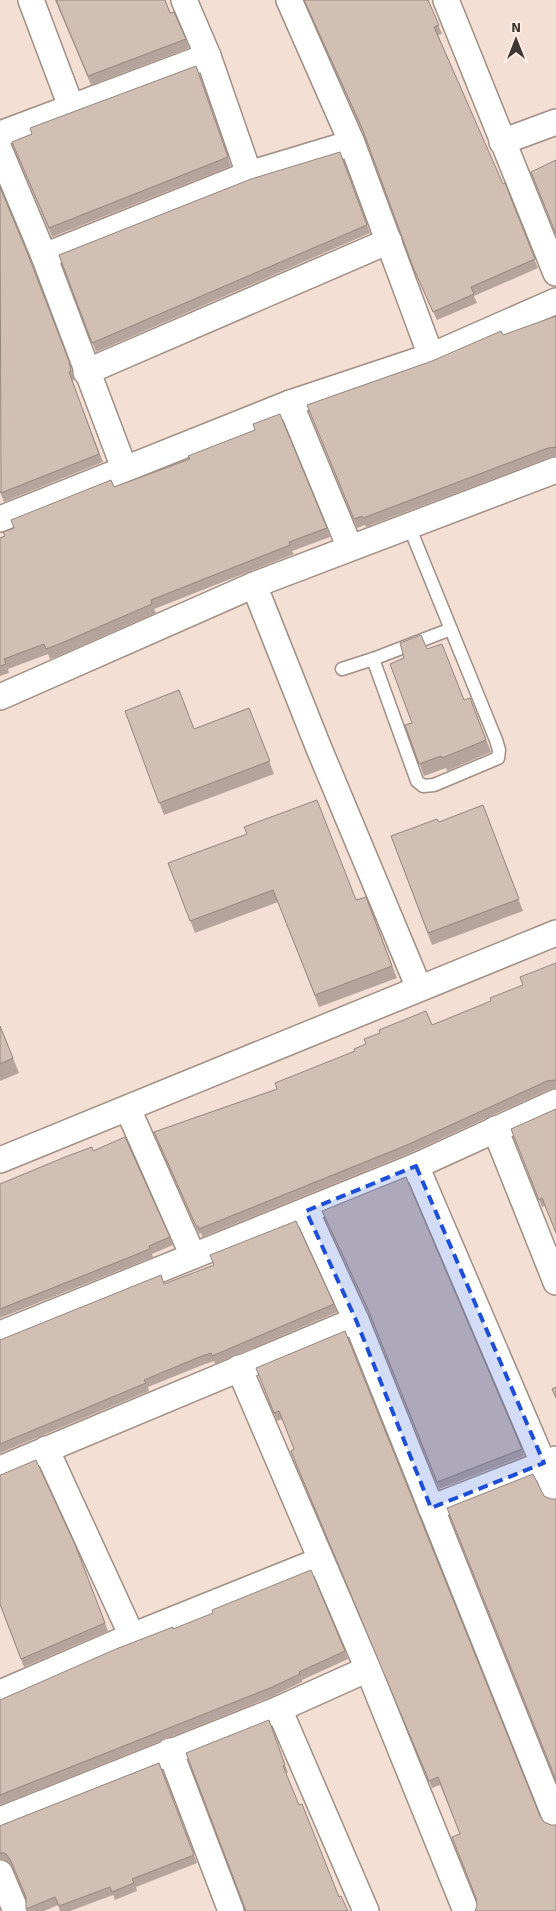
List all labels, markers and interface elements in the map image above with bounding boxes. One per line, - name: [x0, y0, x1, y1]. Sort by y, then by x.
- north arrow: [491, 15, 541, 65]
- text: N: [511, 19, 521, 36]

